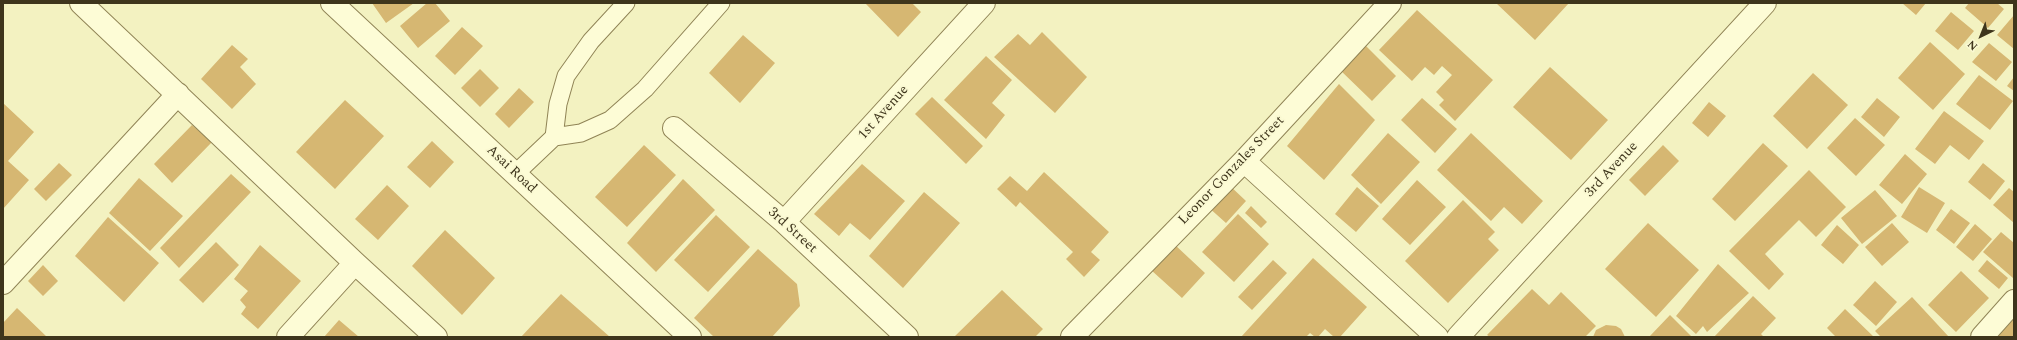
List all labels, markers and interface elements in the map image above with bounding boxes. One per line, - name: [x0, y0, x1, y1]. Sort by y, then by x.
- north arrow: [1961, 16, 2001, 56]
- text: N: [1963, 36, 1982, 54]
- street label: 1st Avenue: [855, 82, 913, 144]
- street label: Leonor Gonzales Street: [1176, 113, 1288, 229]
- street label: 3rd Avenue: [1582, 139, 1642, 201]
- street label: Asai Road: [482, 142, 540, 198]
- street label: 3rd Street: [764, 204, 820, 258]

